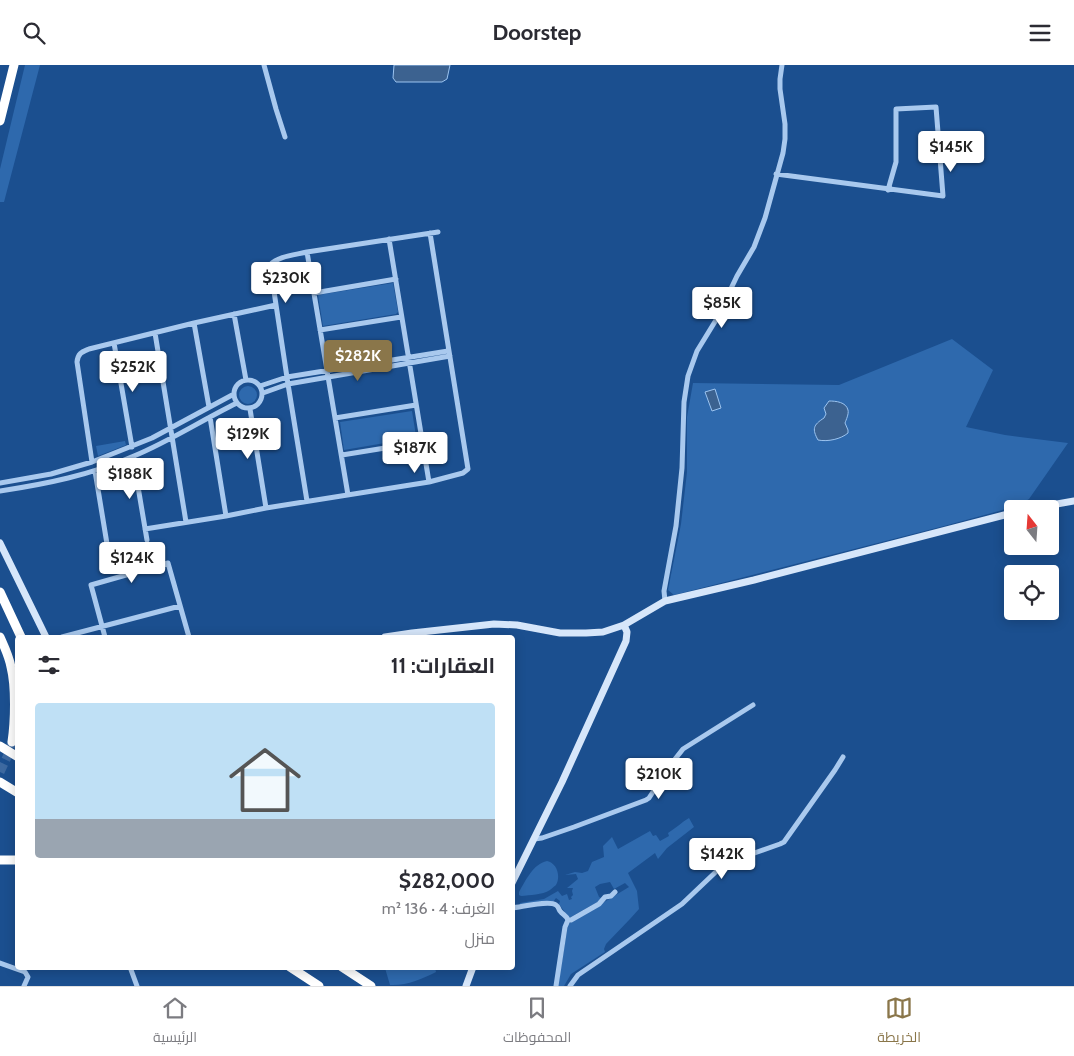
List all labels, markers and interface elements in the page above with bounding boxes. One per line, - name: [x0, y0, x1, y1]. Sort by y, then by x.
- icon: search: [20, 19, 48, 47]
- text: Doorstep: [493, 19, 581, 46]
- icon: menu: [1026, 19, 1054, 47]
- pin: $145K: [916, 131, 986, 173]
- text: $145K: [929, 137, 973, 156]
- pin: $230K: [251, 261, 321, 304]
- text: $230K: [262, 268, 310, 287]
- pin: $85K: [692, 287, 752, 329]
- text: $85K: [703, 293, 741, 312]
- pin: $282K: [323, 339, 393, 382]
- text: $282K: [335, 346, 381, 365]
- pin: $252K: [98, 351, 168, 393]
- text: $252K: [111, 357, 155, 376]
- pin: $129K: [213, 417, 283, 460]
- text: $129K: [227, 424, 269, 443]
- pin: $187K: [380, 431, 450, 474]
- text: $187K: [393, 438, 437, 457]
- pin: $188K: [95, 457, 165, 500]
- text: $188K: [108, 464, 152, 483]
- north arrow: [1004, 500, 1059, 555]
- map controls: [1004, 500, 1059, 620]
- pin: $124K: [97, 541, 167, 584]
- text: $124K: [110, 548, 154, 567]
- button: locate: [1004, 565, 1059, 620]
- icon: filters: [35, 651, 63, 679]
- text: العقارات: 11: [391, 653, 495, 678]
- icon: home: [220, 735, 310, 825]
- pin: $210K: [624, 757, 694, 800]
- text: $210K: [637, 764, 681, 783]
- pin: $142K: [687, 837, 757, 880]
- text: $142K: [700, 844, 744, 863]
- text: $282,000: [399, 868, 495, 893]
- text: الغرف: 4 · 136 m²: [382, 899, 495, 918]
- text: منزل: [465, 929, 495, 948]
- tab: الرئيسية: [153, 994, 197, 1050]
- tab: المحفوظات: [503, 994, 571, 1050]
- tab: الخريطة: [877, 994, 921, 1050]

